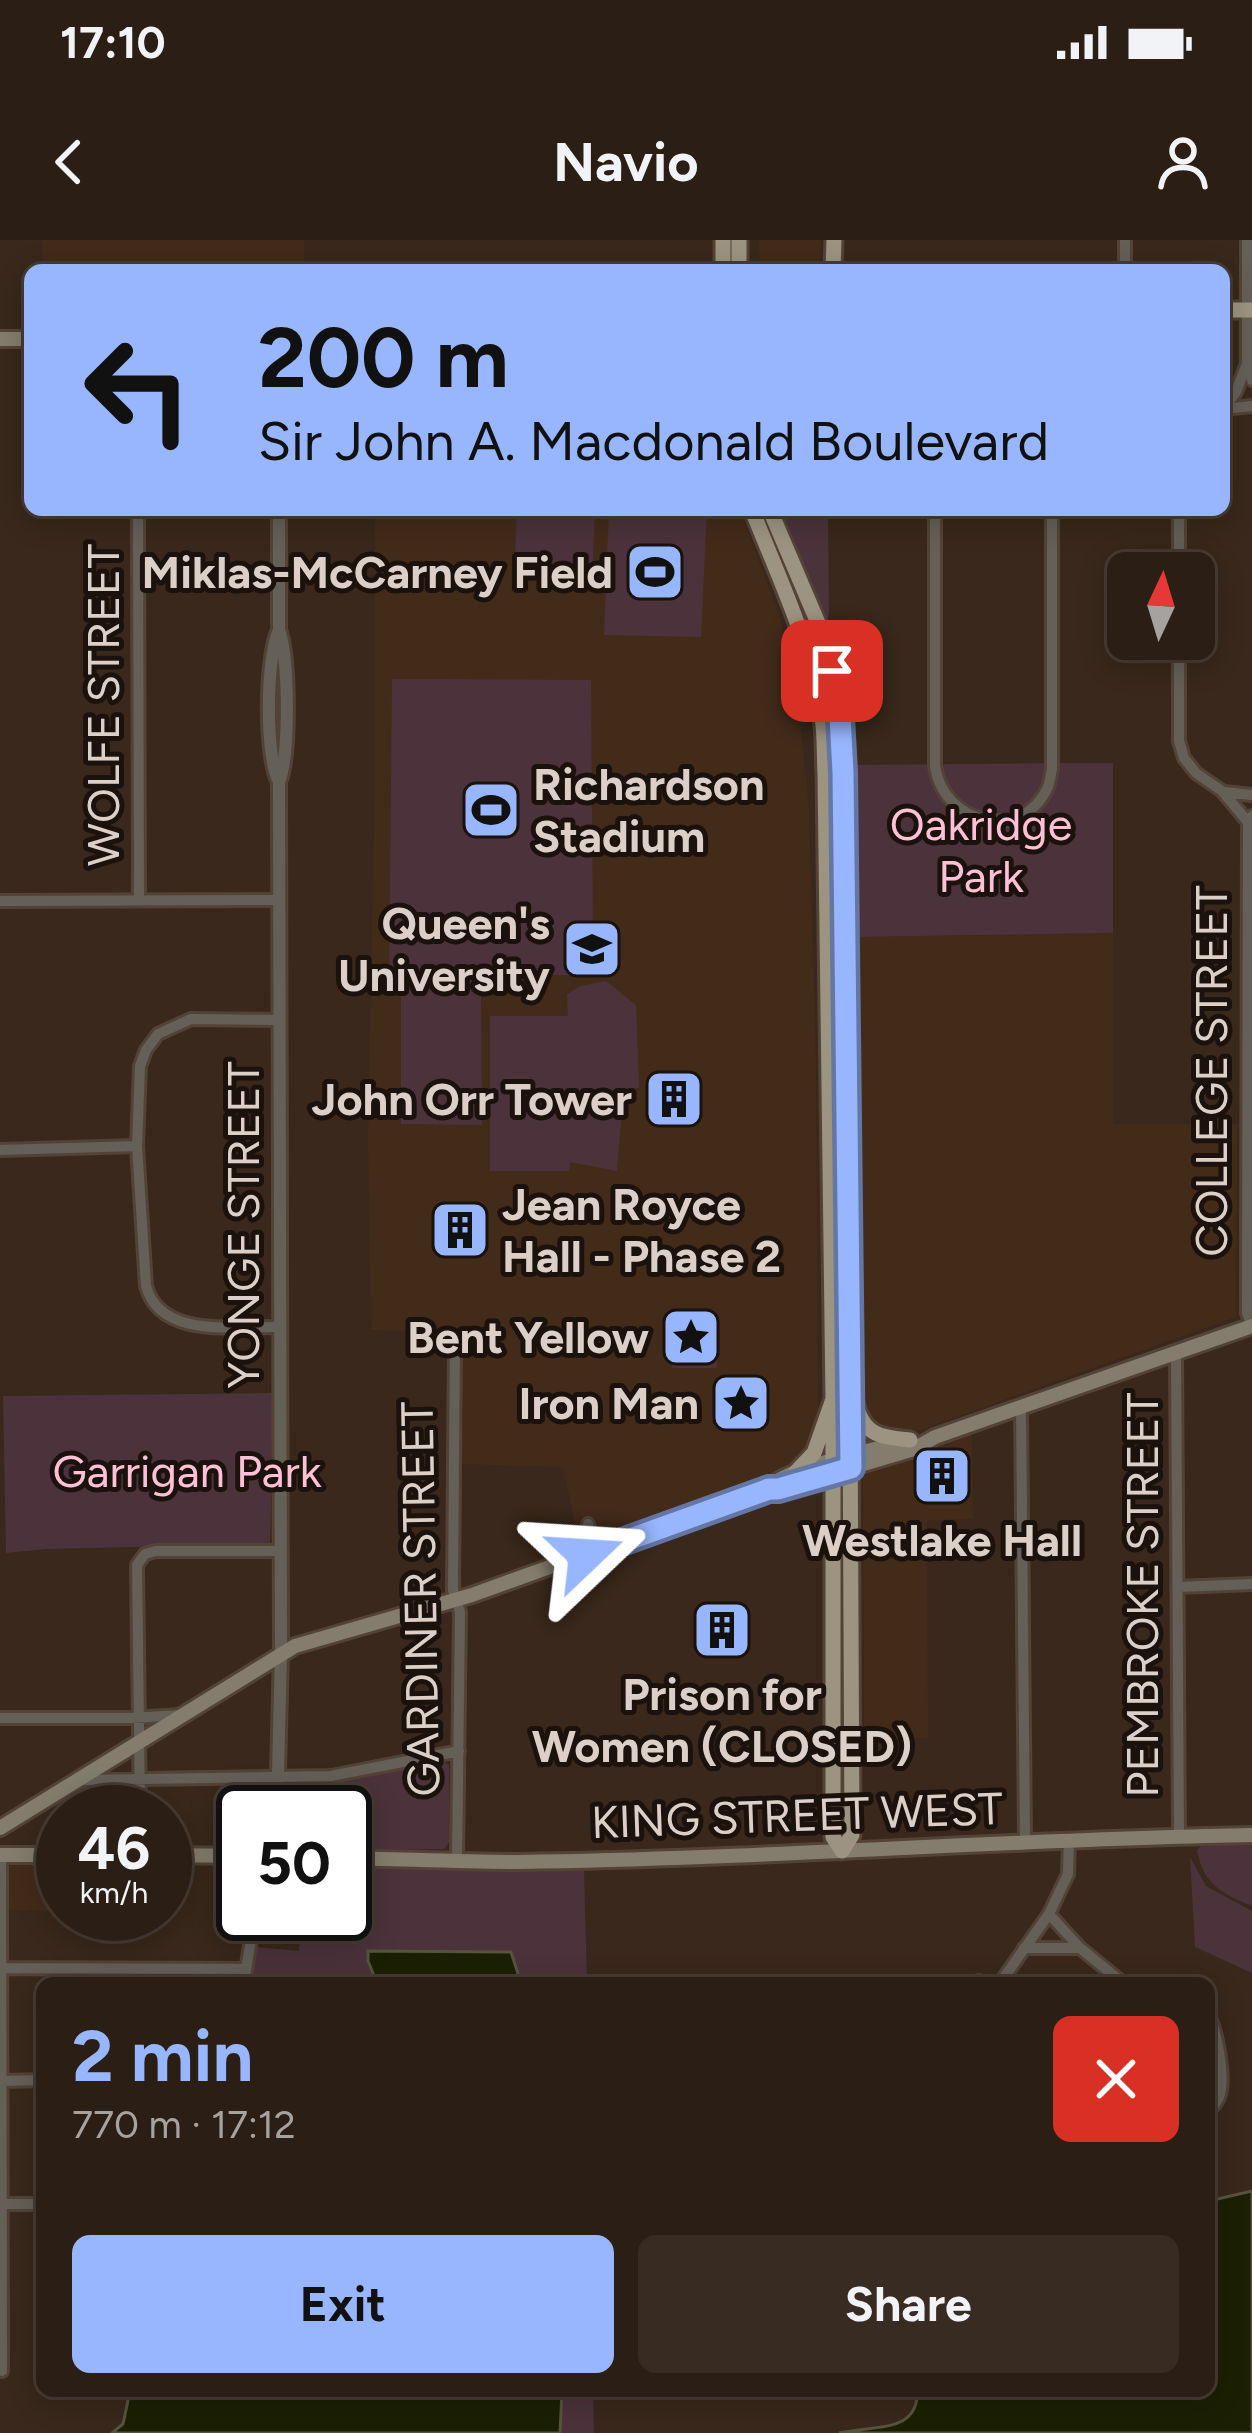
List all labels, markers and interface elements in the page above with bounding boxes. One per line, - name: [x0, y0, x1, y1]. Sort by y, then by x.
- text: 17:10: [60, 15, 166, 69]
- icon: back: [36, 129, 102, 195]
- icon: person: [1150, 129, 1216, 195]
- text: Navio: [553, 130, 699, 195]
- text: 200 m: [258, 307, 509, 408]
- icon: left: [60, 312, 216, 468]
- text: Sir John A. Macdonald Boulevard: [258, 409, 1049, 474]
- sports icon: Miklas-McCarney Field: [624, 541, 686, 603]
- street label: WOLFE STREET: [76, 544, 130, 866]
- place label: Miklas-McCarney Field: [142, 545, 613, 599]
- north arrow: [1107, 552, 1215, 660]
- map controls: [1107, 552, 1215, 660]
- pin: [781, 620, 883, 722]
- icon: arrive: [799, 638, 865, 704]
- place label: Richardson Stadium: [533, 757, 765, 863]
- sports icon: Richardson Stadium: [460, 779, 522, 841]
- park label: Oakridge Park: [890, 797, 1072, 903]
- street label: COLLEGE STREET: [1184, 885, 1238, 1257]
- place label: Queen's University: [338, 896, 550, 1002]
- school or university icon: Queen's University: [561, 918, 623, 980]
- street label: YONGE STREET: [216, 1061, 270, 1389]
- building icon: John Orr Tower: [643, 1068, 705, 1130]
- place label: John Orr Tower: [312, 1072, 632, 1126]
- place label: Jean Royce Hall - Phase 2: [502, 1177, 781, 1283]
- building icon: Jean Royce Hall - Phase 2: [429, 1199, 491, 1261]
- place icon: Bent Yellow: [660, 1306, 722, 1368]
- place label: Bent Yellow: [407, 1310, 649, 1364]
- place icon: Iron Man: [710, 1372, 772, 1434]
- place label: Iron Man: [518, 1376, 699, 1430]
- street label: PEMBROKE STREET: [1115, 1392, 1169, 1798]
- street label: GARDINER STREET: [390, 1401, 450, 1797]
- park label: Garrigan Park: [52, 1444, 322, 1498]
- building icon: Westlake Hall: [911, 1445, 973, 1507]
- position arrow: [523, 1492, 649, 1618]
- place label: Westlake Hall: [802, 1513, 1082, 1567]
- building icon: Prison for Women (CLOSED): [691, 1599, 753, 1661]
- place label: Prison for Women (CLOSED): [532, 1667, 912, 1773]
- street label: KING STREET WEST: [590, 1781, 1004, 1849]
- speed limit sign: 50: [216, 1785, 372, 1941]
- text: 46: [78, 1812, 150, 1884]
- text: km/h: [80, 1874, 148, 1911]
- text: 2 min: [72, 2013, 253, 2099]
- button: close: [1053, 2016, 1179, 2142]
- text: 770 m · 17:12: [72, 2101, 296, 2148]
- button: Exit: [72, 2235, 614, 2373]
- button: Share: [638, 2235, 1179, 2373]

